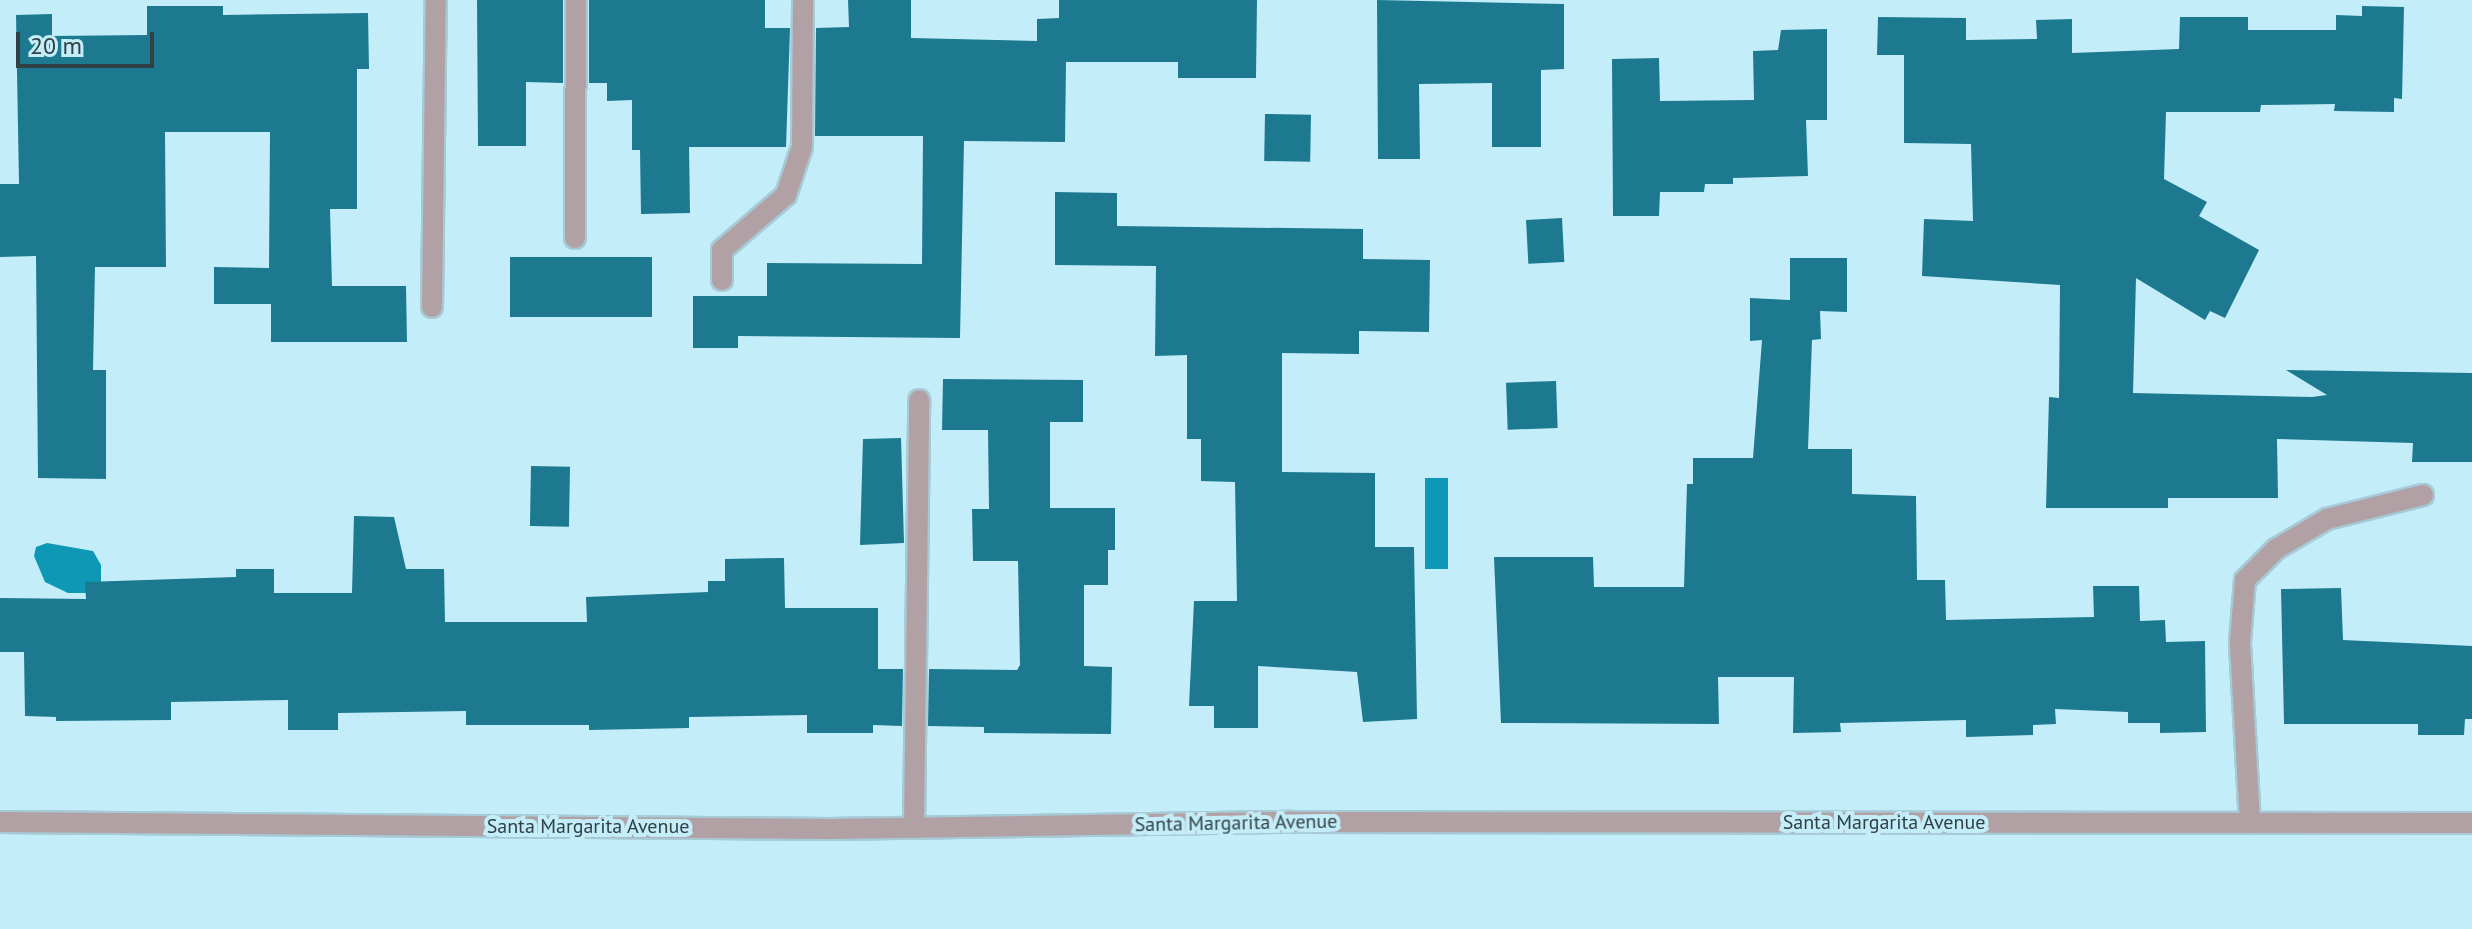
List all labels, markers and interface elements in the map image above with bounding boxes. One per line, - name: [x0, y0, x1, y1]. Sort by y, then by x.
- scale bar: [20, 16, 158, 66]
- text: 20 m: [30, 30, 82, 61]
- street label: Santa Margarita Avenue: [1134, 809, 1338, 837]
- street label: Santa Margarita Avenue: [1782, 810, 1986, 834]
- street label: Santa Margarita Avenue: [486, 814, 690, 838]

